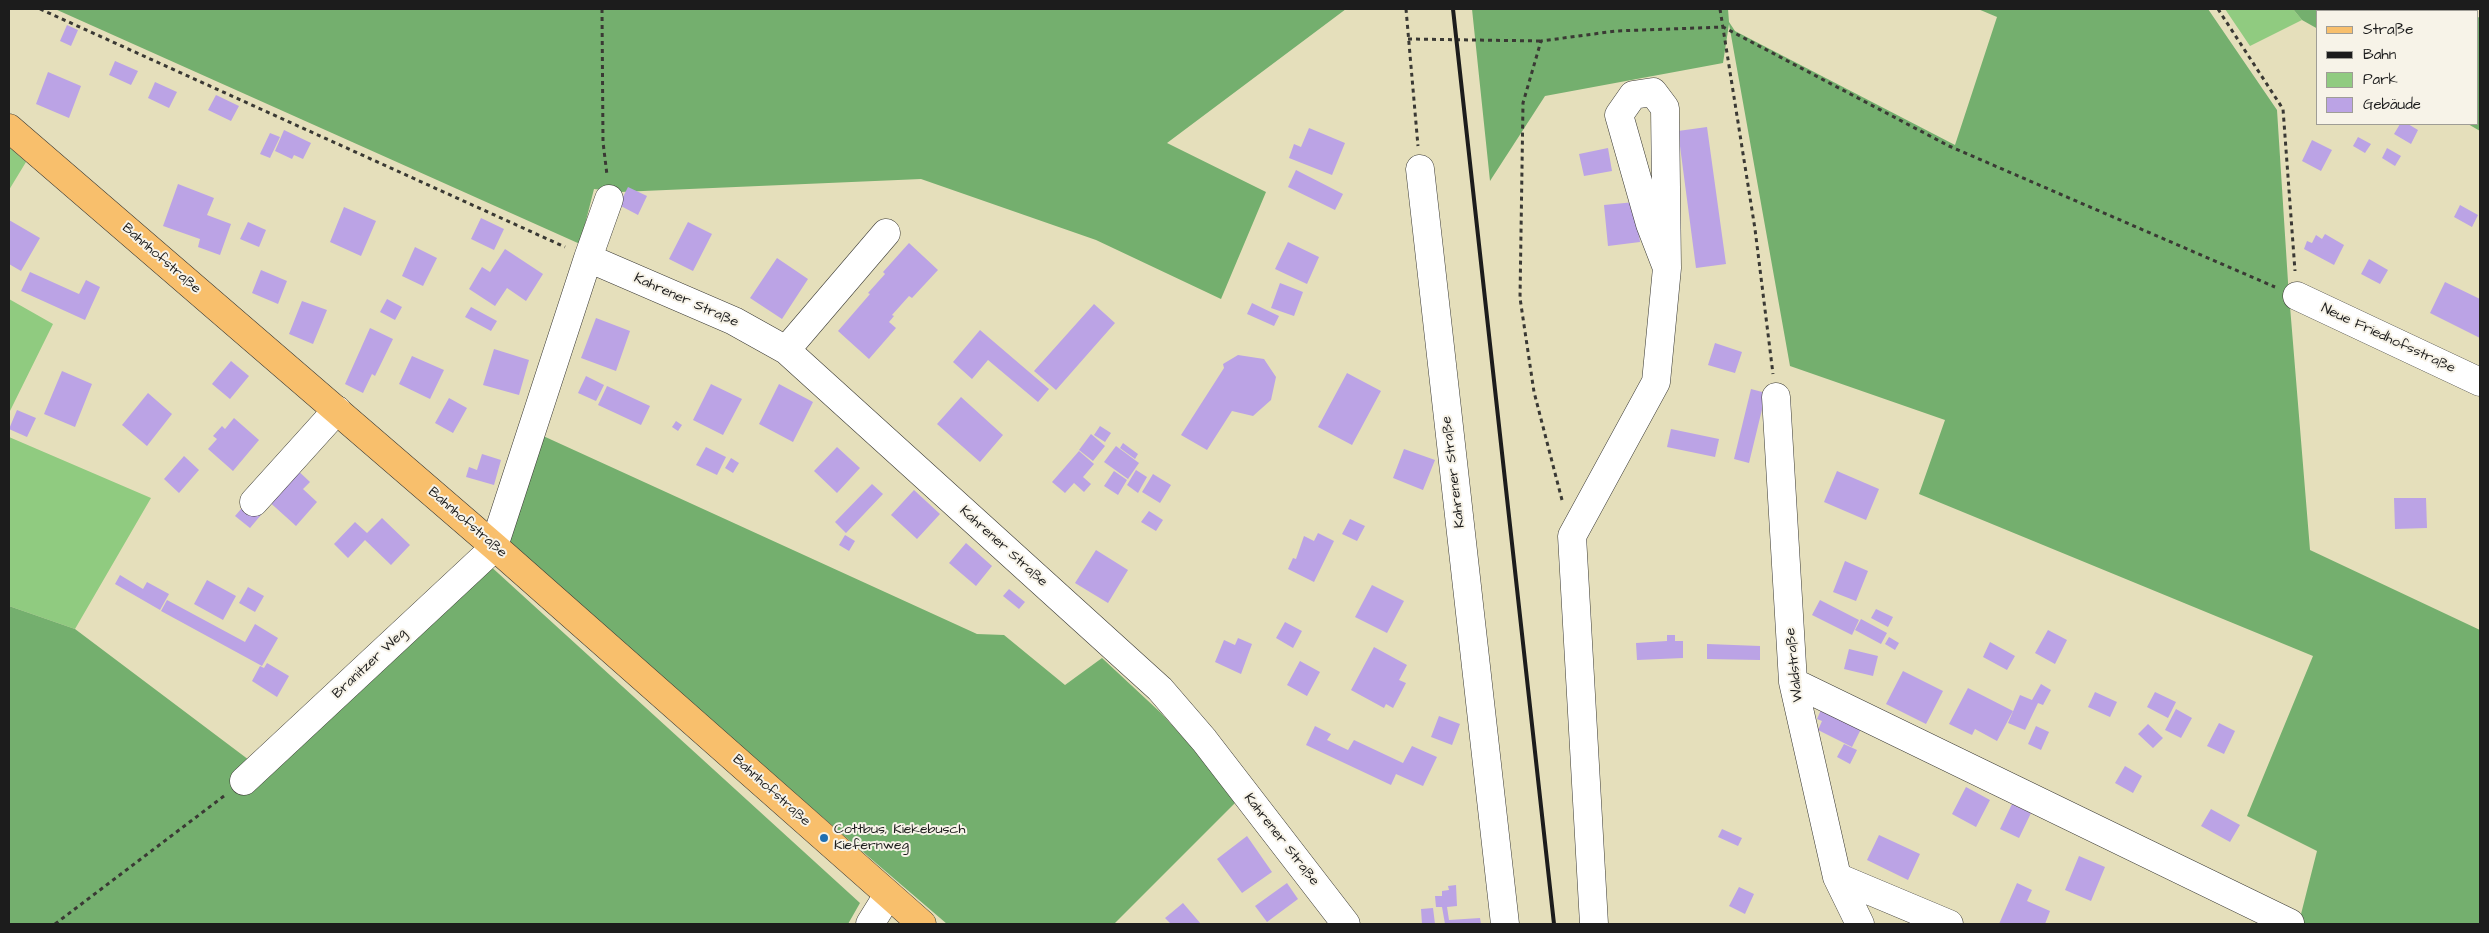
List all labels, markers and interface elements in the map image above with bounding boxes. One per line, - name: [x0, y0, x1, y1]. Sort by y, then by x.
- legend: [2316, 10, 2479, 125]
- text: Straße: [2363, 19, 2413, 40]
- text: Bahn: [2363, 44, 2396, 65]
- text: Park: [2363, 69, 2398, 90]
- text: Gebäude: [2363, 94, 2421, 115]
- street label: Bahnhofstraße: [118, 220, 204, 298]
- street label: Kahrener Straße: [631, 270, 741, 332]
- street label: Neue Friedhofsstraße: [2318, 301, 2458, 377]
- street label: Kahrener Straße: [1439, 415, 1469, 529]
- street label: Bahnhofstraße: [424, 484, 510, 562]
- street label: Kahrener Straße: [955, 503, 1051, 591]
- street label: Branitzer Weg: [329, 625, 411, 703]
- street label: Waldstraße: [1783, 627, 1807, 703]
- street label: Bahnhofstraße: [729, 752, 813, 830]
- street label: Kahrener Straße: [1240, 790, 1322, 890]
- place label: Cottbus, Kiekebusch Kiefernweg: [834, 822, 965, 854]
- marker: Cottbus, Kiekebusch Kiefernweg: [818, 832, 830, 844]

